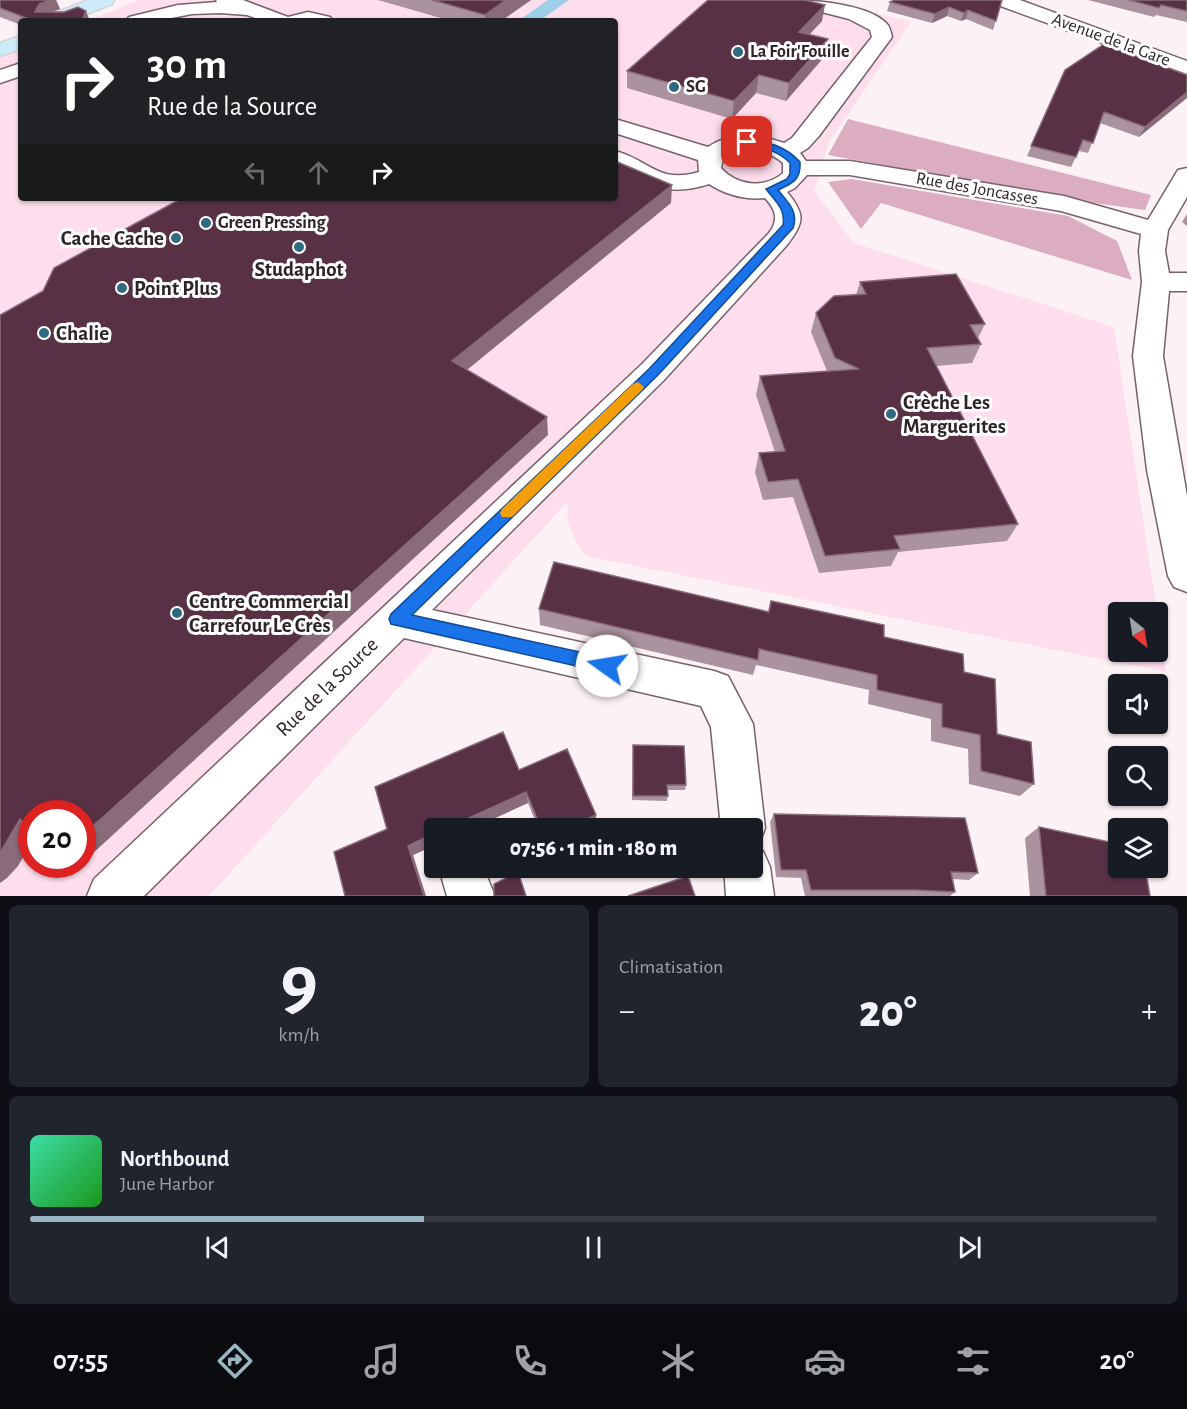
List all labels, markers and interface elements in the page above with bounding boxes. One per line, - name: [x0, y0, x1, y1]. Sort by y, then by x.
- street label: Avenue de la Gare: [1049, 10, 1173, 70]
- icon: right: [48, 42, 126, 120]
- place label: La Foir'Fouille: [750, 43, 849, 61]
- text: 30 m: [147, 44, 227, 86]
- marker: La Foir'Fouille: [731, 45, 745, 59]
- place label: SG: [686, 78, 706, 96]
- marker: SG: [667, 80, 681, 94]
- text: Rue de la Source: [147, 93, 317, 120]
- pin: [721, 116, 772, 167]
- icon: arrive: [730, 125, 763, 158]
- icon: left: [239, 156, 272, 189]
- icon: ahead: [302, 156, 335, 189]
- icon: right: [365, 156, 398, 189]
- street label: Rue des Joncasses: [914, 169, 1040, 209]
- place label: Green Pressing: [218, 214, 327, 232]
- marker: Green Pressing: [199, 216, 213, 230]
- place label: Cache Cache: [61, 228, 164, 249]
- marker: Cache Cache: [169, 231, 183, 245]
- marker: Studaphot: [292, 240, 306, 254]
- place label: Studaphot: [254, 259, 344, 280]
- place label: Point Plus: [134, 278, 218, 299]
- marker: Point Plus: [115, 281, 129, 295]
- place label: Chalie: [56, 323, 109, 344]
- marker: Chalie: [37, 326, 51, 340]
- place label: Crèche Les Marguerites: [903, 392, 1006, 437]
- marker: Crèche Les Marguerites: [884, 407, 898, 421]
- place label: Centre Commercial Carrefour Le Crès: [189, 591, 349, 636]
- north arrow: [1108, 602, 1168, 662]
- map controls: [1108, 602, 1168, 878]
- marker: Centre Commercial Carrefour Le Crès: [170, 606, 184, 620]
- street label: Rue de la Source: [272, 634, 382, 740]
- position arrow: [575, 634, 639, 698]
- button: sound: [1108, 674, 1168, 734]
- button: search: [1108, 746, 1168, 806]
- speed limit sign: 20: [18, 800, 96, 878]
- button: layers: [1108, 818, 1168, 878]
- text: 07:56 · 1 min · 180 m: [510, 837, 677, 859]
- text: 9: [280, 945, 318, 1023]
- text: Climatisation: [619, 957, 723, 977]
- text: 20°: [859, 990, 917, 1035]
- text: −: [619, 995, 635, 1028]
- text: +: [1141, 995, 1157, 1028]
- text: km/h: [278, 1025, 320, 1045]
- text: Northbound: [120, 1148, 229, 1170]
- text: June Harbor: [120, 1174, 214, 1194]
- icon: previous: [201, 1231, 234, 1264]
- icon: pause: [577, 1231, 610, 1264]
- icon: next: [953, 1231, 986, 1264]
- icon: directions: [214, 1340, 256, 1382]
- icon: music: [361, 1340, 403, 1382]
- icon: phone: [509, 1340, 551, 1382]
- icon: climate: [657, 1340, 699, 1382]
- icon: car: [804, 1340, 846, 1382]
- icon: filters: [952, 1340, 994, 1382]
- text: 07:55: [53, 1347, 108, 1374]
- text: 20°: [1099, 1347, 1134, 1374]

